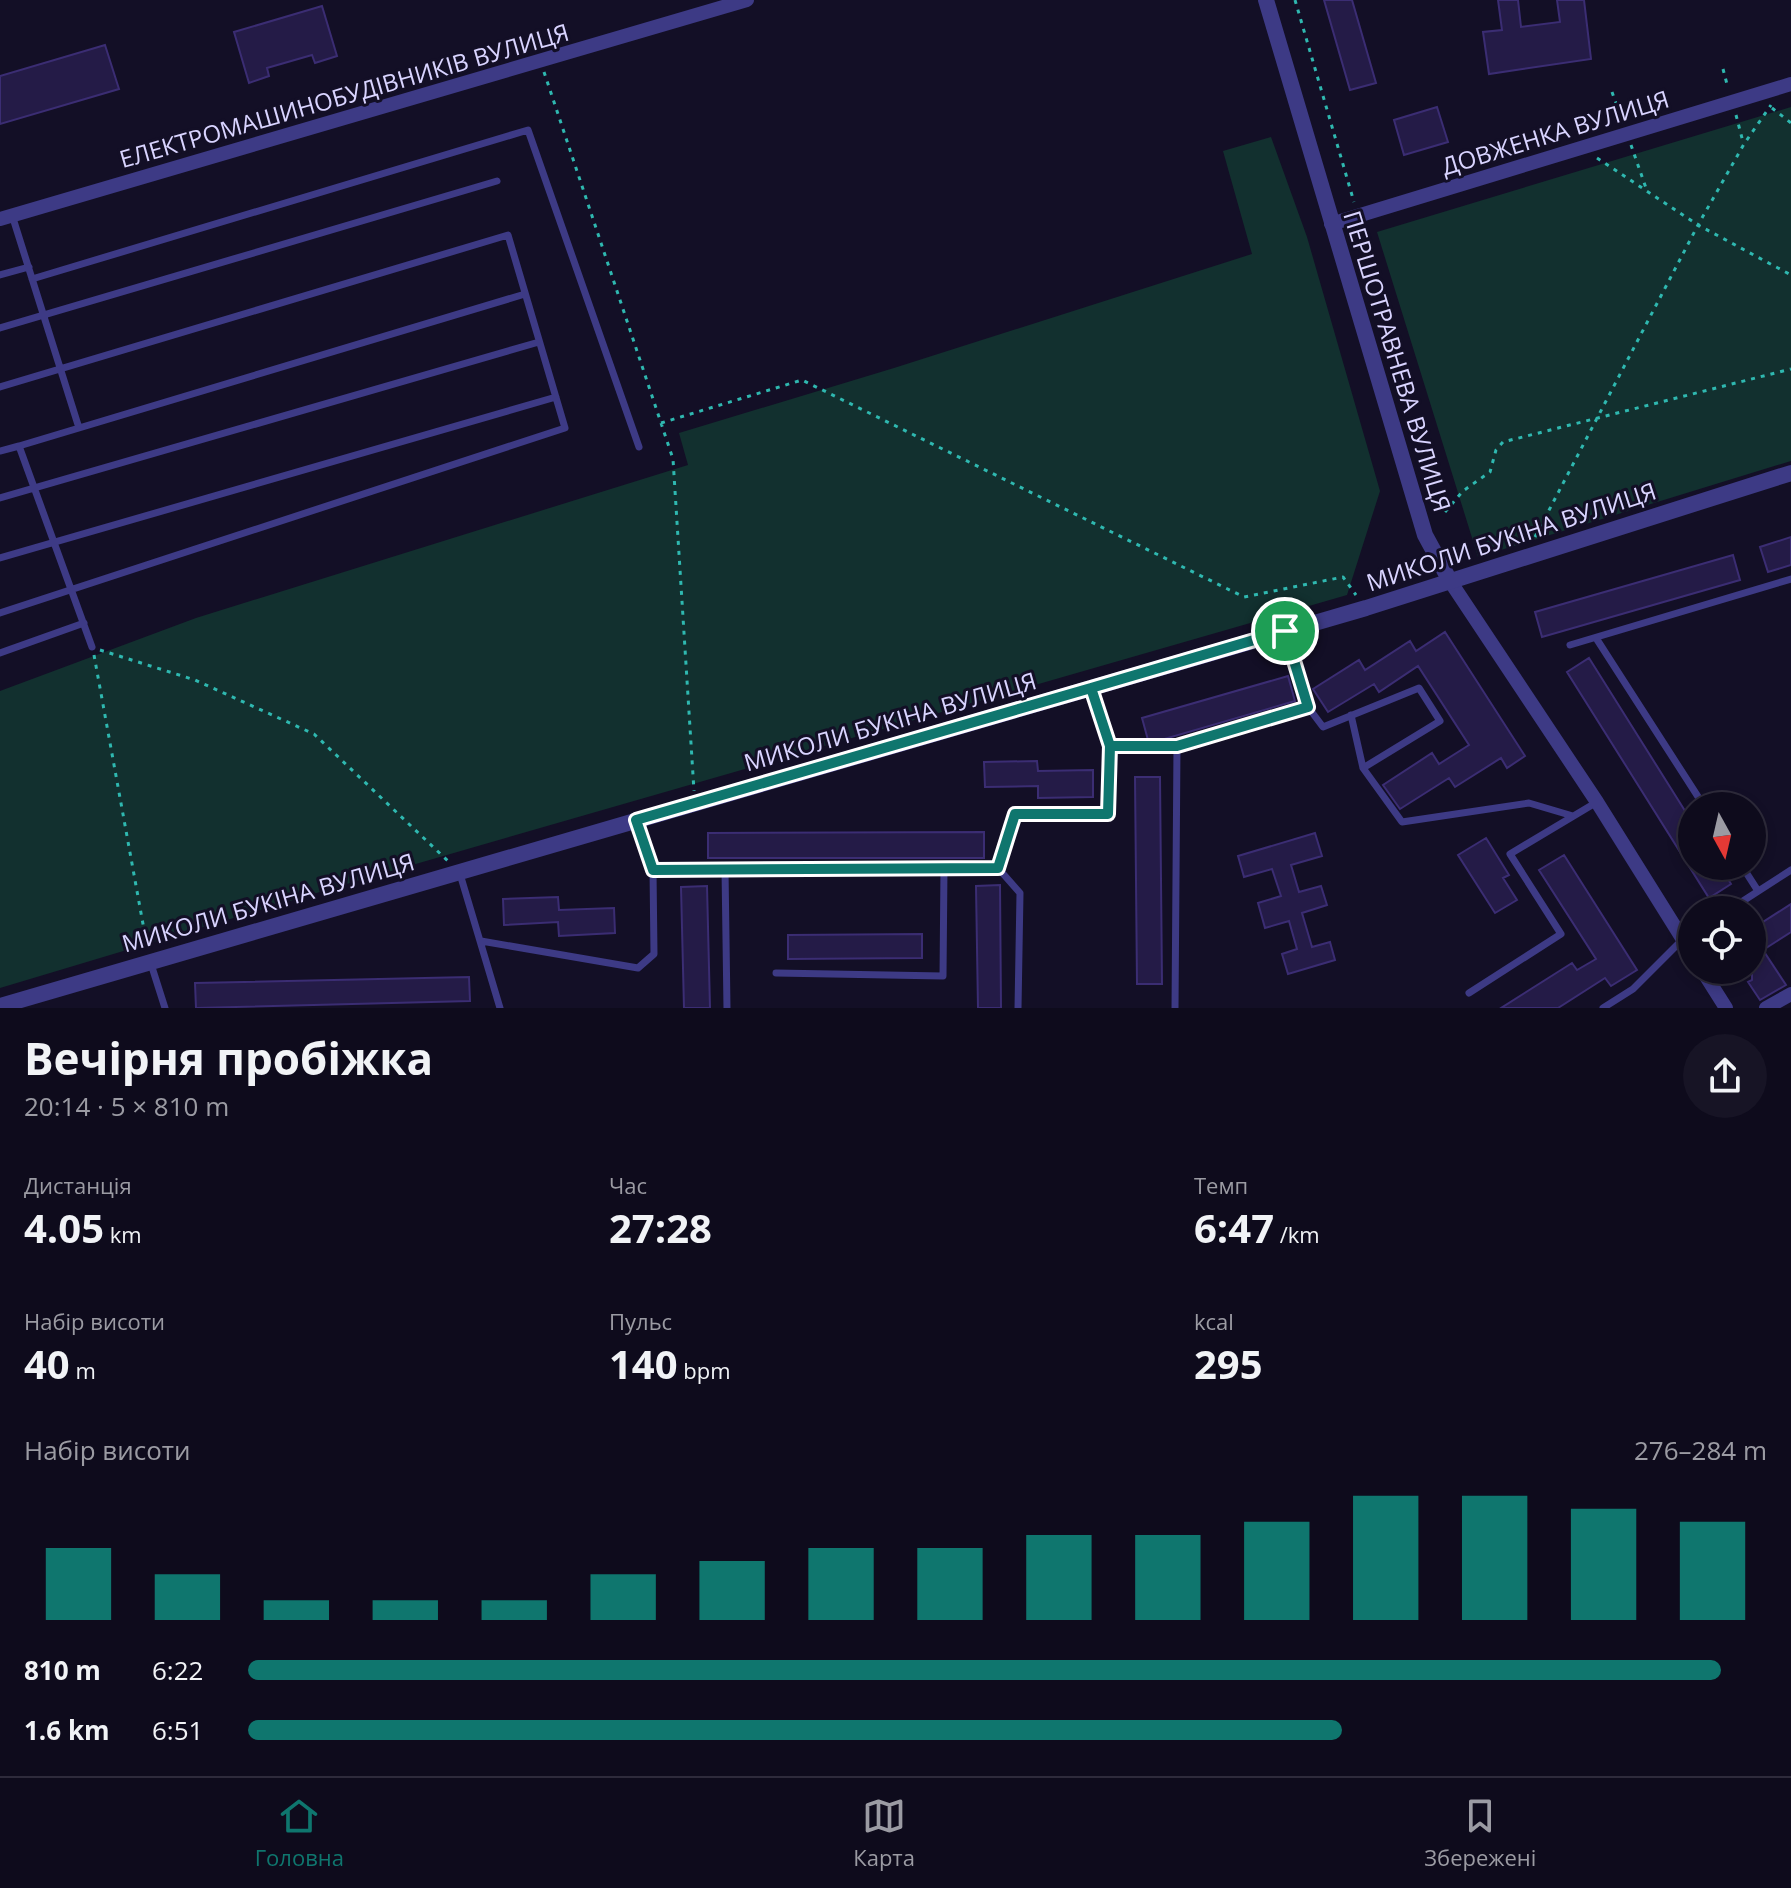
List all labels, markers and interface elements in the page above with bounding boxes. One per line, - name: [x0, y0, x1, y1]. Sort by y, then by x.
- street label: ЕЛЕКТРОМАШИНОБУДІВНИКІВ ВУЛИЦЯ: [115, 15, 573, 175]
- street label: ДОВЖЕНКА ВУЛИЦЯ: [1437, 82, 1673, 182]
- street label: ПЕРШОТРАВНЕВА ВУЛИЦЯ: [1336, 206, 1460, 516]
- street label: МИКОЛИ БУКІНА ВУЛИЦЯ: [1362, 474, 1660, 598]
- pin: [1251, 597, 1319, 665]
- icon: arrive: [1263, 609, 1307, 653]
- street label: МИКОЛИ БУКІНА ВУЛИЦЯ: [740, 663, 1040, 779]
- north arrow: [1678, 792, 1766, 880]
- map controls: [1678, 792, 1766, 984]
- street label: МИКОЛИ БУКІНА ВУЛИЦЯ: [118, 844, 418, 960]
- button: locate: [1678, 896, 1766, 984]
- text: Вечірня пробіжка: [24, 1028, 433, 1088]
- button: share: [1683, 1034, 1767, 1118]
- text: 20:14 · 5 × 810 m: [24, 1088, 229, 1124]
- text: Дистанція: [24, 1170, 132, 1200]
- text: Час: [609, 1170, 647, 1200]
- text: Темп: [1194, 1170, 1248, 1200]
- text: 4.05: [24, 1200, 104, 1255]
- text: 27:28: [609, 1200, 712, 1255]
- text: 6:47: [1194, 1200, 1274, 1255]
- text: km: [104, 1219, 142, 1249]
- text: /km: [1274, 1219, 1320, 1249]
- text: Набір висоти: [24, 1306, 165, 1336]
- text: Пульс: [609, 1306, 672, 1336]
- text: kcal: [1194, 1306, 1234, 1336]
- text: 40: [24, 1336, 70, 1391]
- text: 140: [609, 1336, 678, 1391]
- text: 295: [1194, 1336, 1263, 1391]
- text: m: [70, 1355, 96, 1385]
- text: bpm: [678, 1355, 731, 1385]
- text: Набір висоти: [24, 1432, 191, 1468]
- text: 276–284 m: [1634, 1432, 1767, 1468]
- text: 810 m: [24, 1652, 101, 1688]
- text: 6:22: [152, 1652, 203, 1688]
- text: 1.6 km: [24, 1712, 110, 1748]
- text: 6:51: [152, 1712, 203, 1748]
- tab: Головна: [255, 1794, 344, 1872]
- tab: Карта: [853, 1794, 915, 1872]
- tab: Збережені: [1424, 1794, 1536, 1872]

